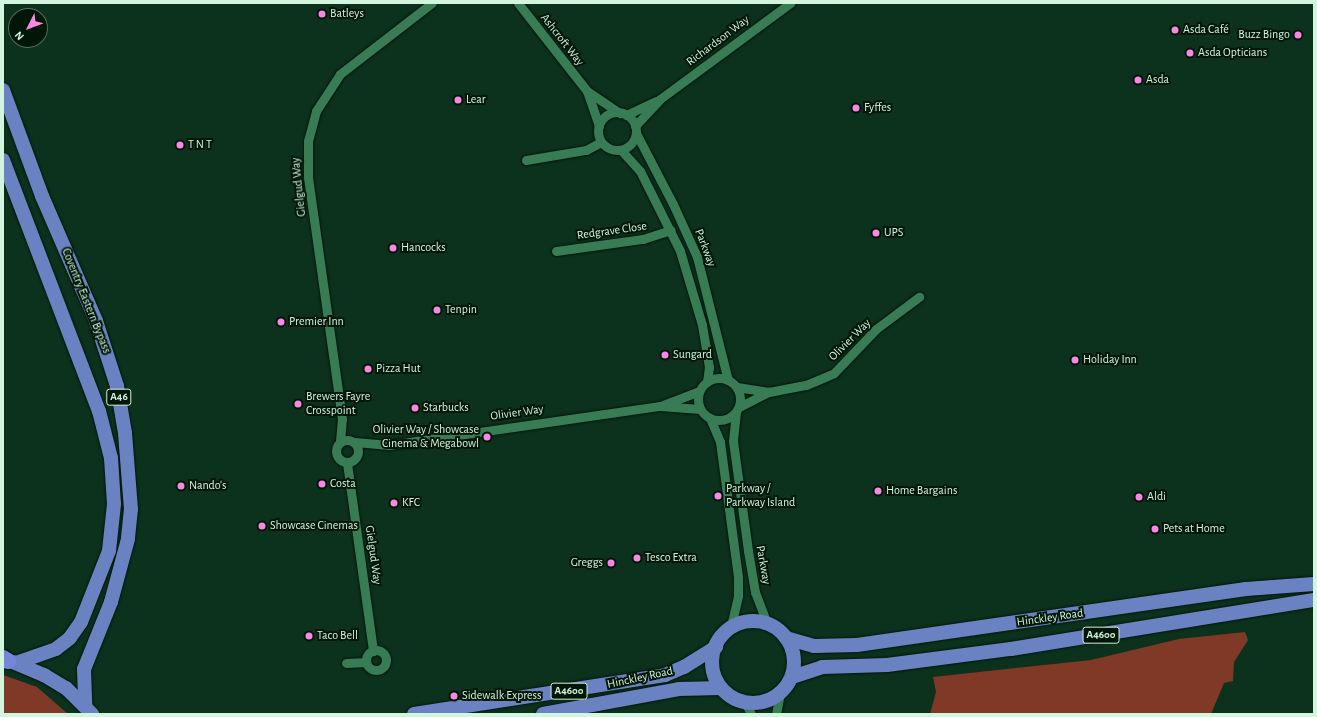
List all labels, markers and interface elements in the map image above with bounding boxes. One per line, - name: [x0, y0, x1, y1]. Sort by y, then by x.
- place label: Batleys: [330, 7, 364, 21]
- north arrow: [8, 8, 48, 48]
- marker: Batleys: [317, 9, 327, 19]
- street label: Ashcroft Way: [537, 11, 587, 69]
- street label: Richardson Way: [684, 13, 752, 69]
- place label: Asda Café: [1183, 23, 1229, 37]
- marker: Asda Café: [1170, 25, 1180, 35]
- place label: Buzz Bingo: [1238, 28, 1290, 42]
- text: N: [13, 29, 26, 42]
- marker: Buzz Bingo: [1293, 30, 1303, 40]
- place label: Asda Opticians: [1198, 46, 1267, 60]
- marker: Asda Opticians: [1185, 48, 1195, 58]
- place label: Asda: [1146, 73, 1169, 87]
- marker: Asda: [1133, 75, 1143, 85]
- place label: Lear: [466, 93, 486, 107]
- marker: Lear: [453, 95, 463, 105]
- place label: Fyffes: [864, 101, 891, 115]
- marker: Fyffes: [851, 103, 861, 113]
- place label: T N T: [188, 138, 212, 152]
- marker: T N T: [175, 140, 185, 150]
- street label: Gielgud Way: [289, 157, 309, 217]
- street label: Redgrave Close: [576, 219, 648, 243]
- place label: UPS: [884, 226, 903, 240]
- street label: Parkway: [691, 227, 719, 269]
- marker: UPS: [871, 228, 881, 238]
- place label: Hancocks: [401, 241, 446, 255]
- marker: Hancocks: [388, 243, 398, 253]
- street label: Coventry Eastern Bypass: [58, 246, 114, 356]
- place label: Tenpin: [445, 303, 477, 317]
- marker: Tenpin: [432, 305, 442, 315]
- place label: Premier Inn: [289, 315, 344, 329]
- street label: Olivier Way: [826, 316, 874, 364]
- marker: Premier Inn: [276, 317, 286, 327]
- place label: Sungard: [673, 348, 712, 362]
- marker: Sungard: [660, 350, 670, 360]
- place label: Holiday Inn: [1083, 353, 1137, 367]
- marker: Holiday Inn: [1070, 355, 1080, 365]
- place label: Pizza Hut: [376, 362, 421, 376]
- marker: Pizza Hut: [363, 364, 373, 374]
- road number: A46: [106, 388, 132, 406]
- place label: Brewers Fayre Crosspoint: [306, 390, 370, 418]
- marker: Brewers Fayre Crosspoint: [293, 399, 303, 409]
- place label: Starbucks: [423, 401, 469, 415]
- street label: Olivier Way: [490, 402, 544, 424]
- marker: Starbucks: [410, 403, 420, 413]
- place label: Olivier Way / Showcase Cinema & Megabowl: [373, 423, 479, 451]
- marker: Olivier Way / Showcase Cinema & Megabowl: [482, 432, 492, 442]
- place label: Costa: [330, 477, 356, 491]
- place label: Nando's: [189, 479, 226, 493]
- marker: Costa: [317, 479, 327, 489]
- marker: Nando's: [176, 481, 186, 491]
- place label: Parkway / Parkway Island: [726, 482, 795, 510]
- place label: Home Bargains: [886, 484, 957, 498]
- marker: Home Bargains: [873, 486, 883, 496]
- place label: Aldi: [1147, 490, 1166, 504]
- marker: Parkway / Parkway Island: [713, 491, 723, 501]
- marker: Aldi: [1134, 492, 1144, 502]
- place label: KFC: [402, 496, 420, 510]
- marker: KFC: [389, 498, 399, 508]
- place label: Showcase Cinemas: [270, 519, 358, 533]
- marker: Showcase Cinemas: [257, 521, 267, 531]
- place label: Pets at Home: [1163, 522, 1225, 536]
- marker: Pets at Home: [1150, 524, 1160, 534]
- street label: Gielgud Way: [362, 525, 384, 585]
- street label: Parkway: [753, 544, 773, 586]
- place label: Tesco Extra: [645, 551, 697, 565]
- marker: Tesco Extra: [632, 553, 642, 563]
- place label: Greggs: [571, 556, 603, 570]
- marker: Greggs: [606, 558, 616, 568]
- street label: Hinckley Road: [1016, 606, 1084, 630]
- road number: A4600: [1082, 626, 1120, 644]
- place label: Taco Bell: [317, 629, 358, 643]
- marker: Taco Bell: [304, 631, 314, 641]
- street label: Hinckley Road: [606, 664, 674, 692]
- road number: A4600: [550, 682, 588, 700]
- place label: Sidewalk Express: [462, 689, 541, 703]
- marker: Sidewalk Express: [449, 691, 459, 701]

